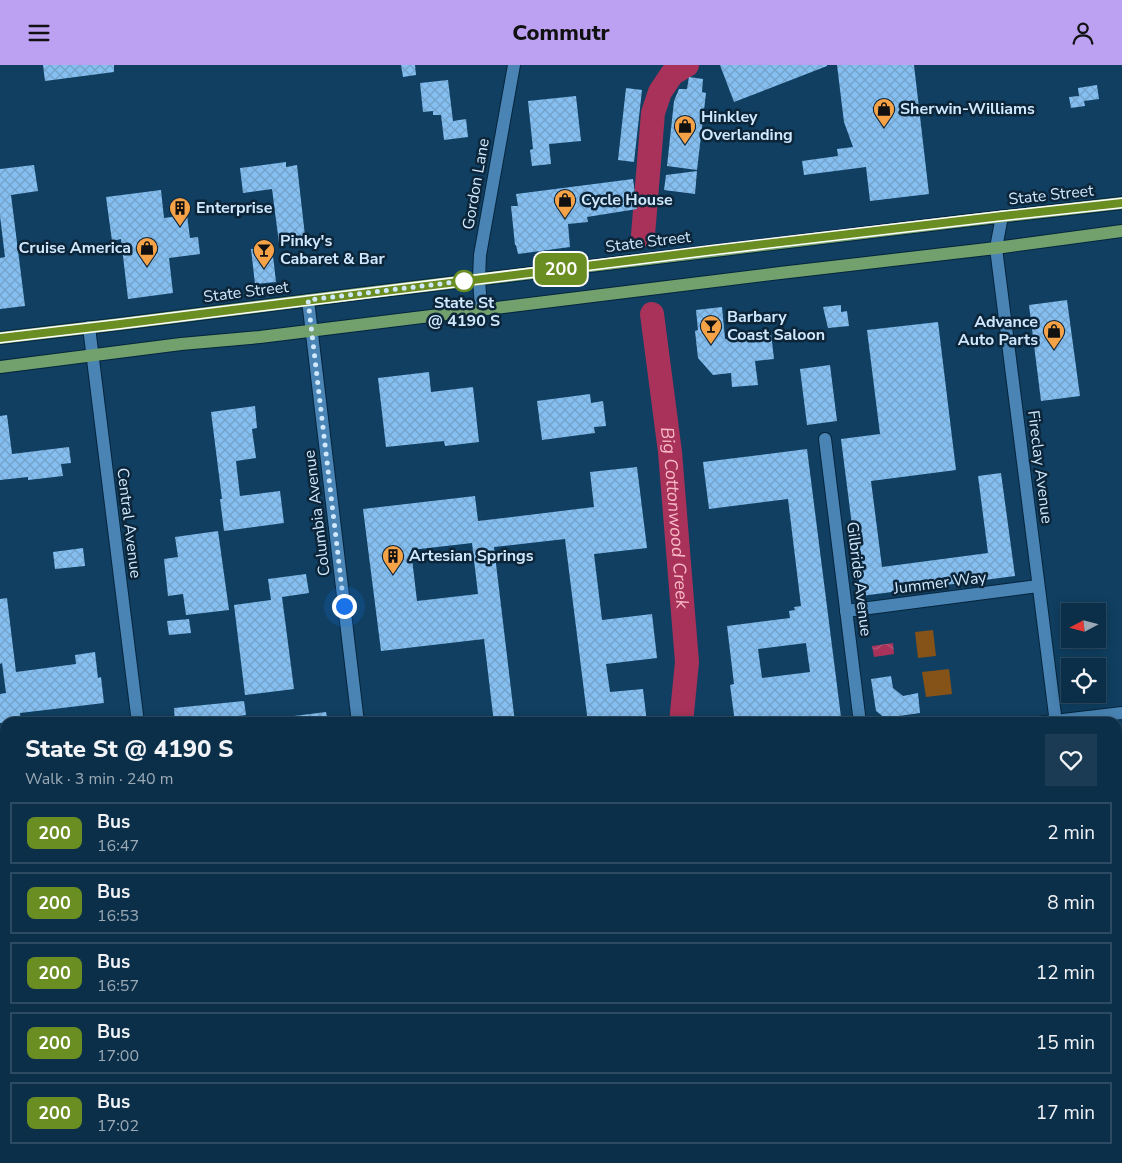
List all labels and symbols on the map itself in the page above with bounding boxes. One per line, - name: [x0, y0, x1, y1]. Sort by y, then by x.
- shop icon: Sherwin-Williams: [872, 97, 896, 128]
- place label: Sherwin-Williams: [900, 98, 1035, 120]
- place label: Hinkley Overlanding: [701, 106, 793, 146]
- shop icon: Hinkley Overlanding: [673, 114, 697, 145]
- street label: Gordon Lane: [457, 137, 495, 231]
- street label: State Street: [1007, 180, 1095, 210]
- shop icon: Cycle House: [553, 188, 577, 219]
- place label: Cycle House: [581, 189, 673, 211]
- building icon: Enterprise: [168, 196, 192, 227]
- place label: Enterprise: [196, 197, 273, 219]
- street label: State Street: [604, 226, 692, 258]
- place label: Pinky's Cabaret & Bar: [280, 230, 386, 270]
- shop icon: Cruise America: [135, 236, 159, 267]
- place label: Cruise America: [19, 237, 131, 259]
- bar icon: Pinky's Cabaret & Bar: [252, 238, 276, 269]
- line badge: 200: [532, 253, 590, 285]
- marker: State St @ 4190 S: [453, 270, 475, 292]
- street label: State Street: [202, 276, 290, 308]
- place label: State St @ 4190 S: [428, 292, 500, 332]
- place label: Barbary Coast Saloon: [727, 306, 825, 346]
- place label: Advance Auto Parts: [958, 311, 1038, 351]
- bar icon: Barbary Coast Saloon: [699, 314, 723, 345]
- shop icon: Advance Auto Parts: [1042, 319, 1066, 350]
- street label: Fireclay Avenue: [1022, 409, 1058, 525]
- water label: Big Cottonwood Creek: [655, 425, 695, 610]
- street label: Columbia Avenue: [298, 449, 336, 577]
- street label: Central Avenue: [111, 467, 147, 579]
- street label: Gilbride Avenue: [841, 520, 877, 638]
- building icon: Artesian Springs: [381, 544, 405, 575]
- place label: Artesian Springs: [409, 545, 534, 567]
- street label: Jummer Way: [891, 566, 988, 600]
- your location: [332, 594, 357, 619]
- north arrow: [1061, 603, 1106, 647]

